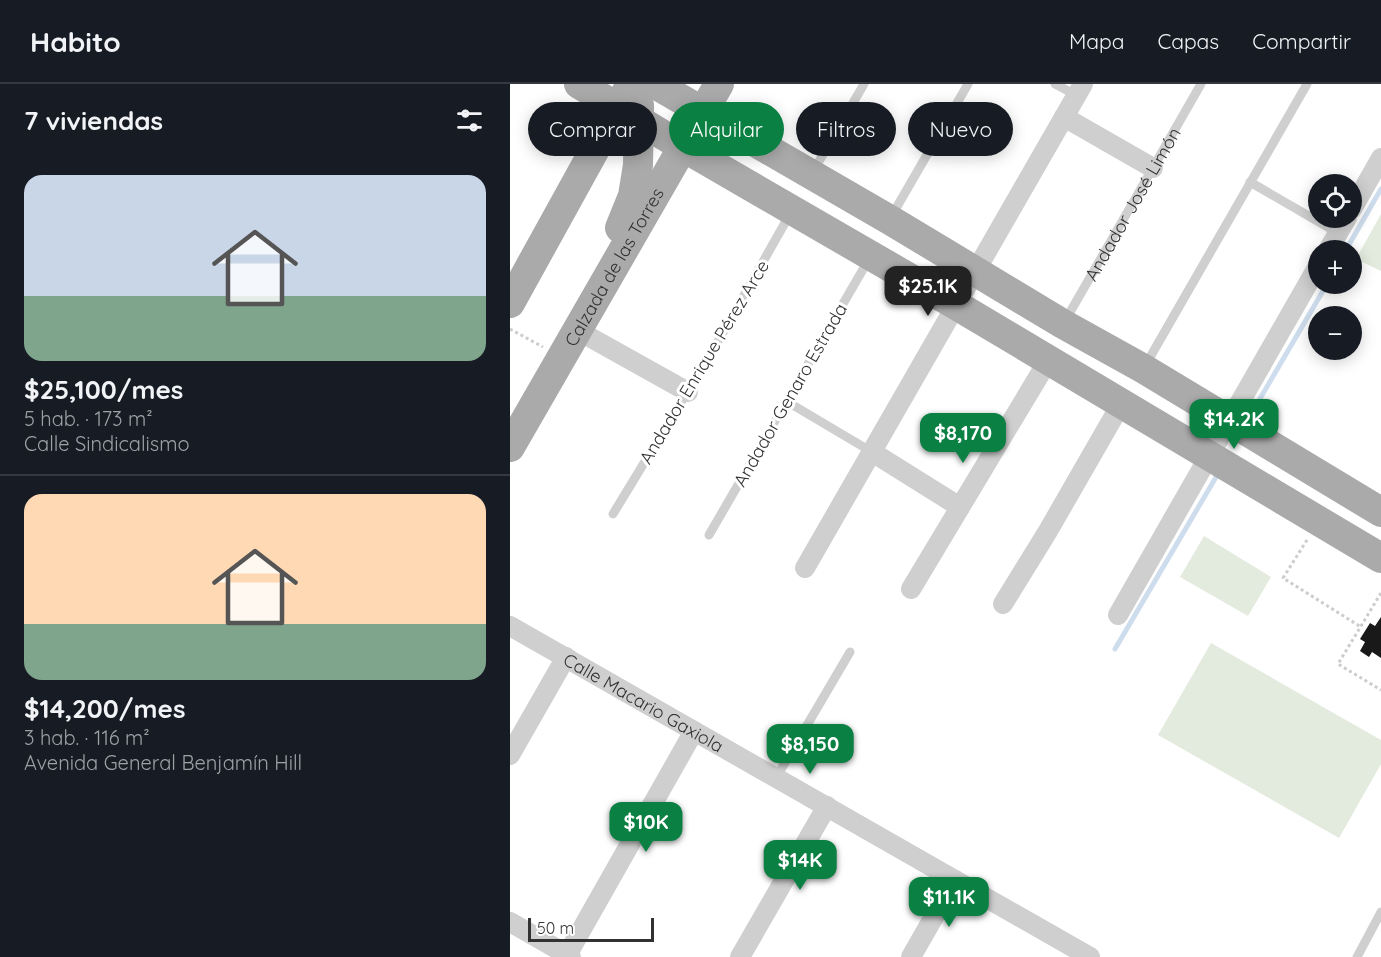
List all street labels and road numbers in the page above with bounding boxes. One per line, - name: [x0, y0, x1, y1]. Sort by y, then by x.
- street label: Andador José Limón: [1079, 123, 1185, 285]
- street label: Calzada de las Torres: [559, 183, 668, 350]
- street label: Andador Enrique Pérez Arce: [634, 256, 774, 468]
- street label: Andador Genaro Estrada: [728, 299, 852, 491]
- street label: Calle Macario Gaxiola: [560, 648, 728, 757]

